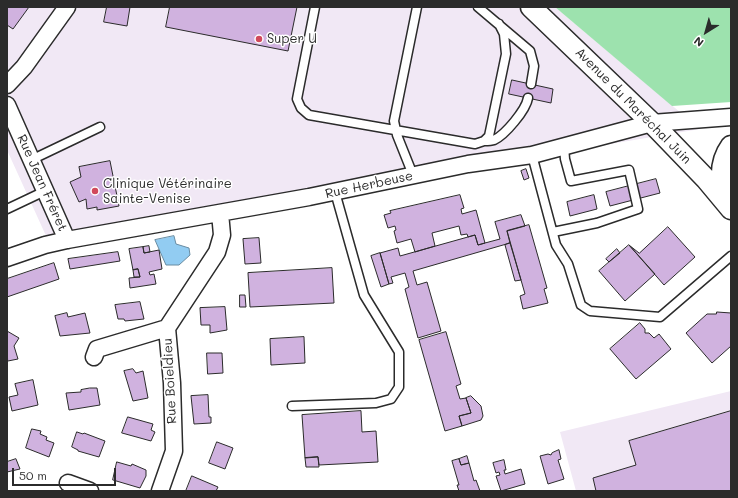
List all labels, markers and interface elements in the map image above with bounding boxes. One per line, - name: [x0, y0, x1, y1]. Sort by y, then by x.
- north arrow: [686, 12, 726, 52]
- place label: Super U: [267, 31, 317, 47]
- text: N: [691, 33, 706, 50]
- marker: Super U: [254, 34, 264, 44]
- street label: Avenue du Maréchal Juin: [572, 45, 694, 167]
- street label: Rue Jean Fréret: [14, 132, 70, 234]
- street label: Rue Herbeuse: [324, 168, 414, 202]
- place label: Clinique Vétérinaire Sainte-Venise: [103, 176, 232, 207]
- marker: Clinique Vétérinaire Sainte-Venise: [90, 186, 100, 196]
- street label: Rue Boieldieu: [160, 338, 180, 424]
- scale bar: [14, 460, 118, 486]
- text: 50 m: [19, 467, 47, 483]

